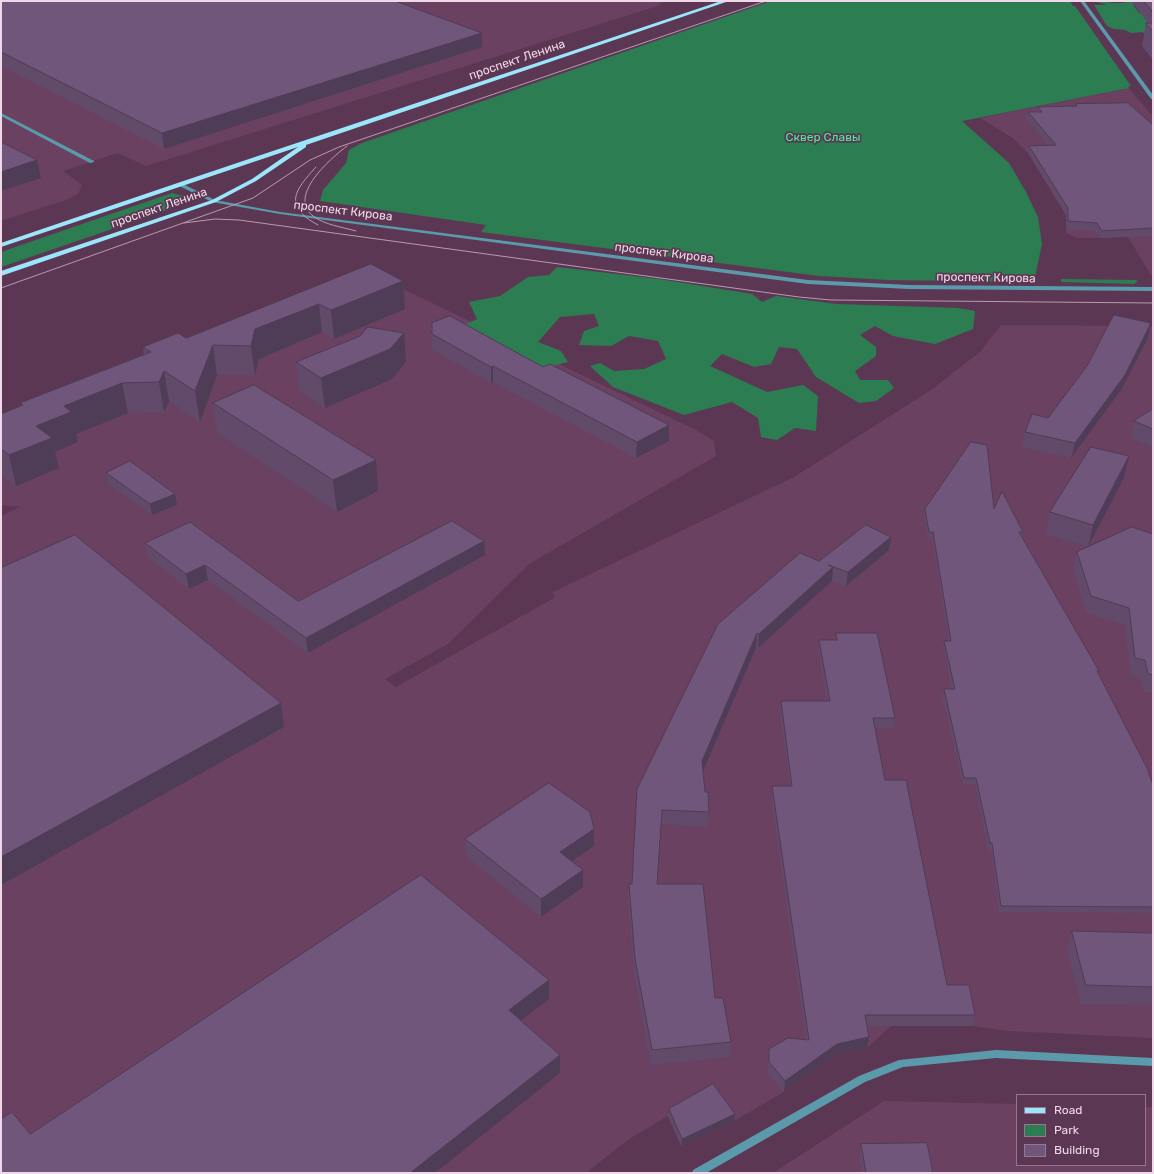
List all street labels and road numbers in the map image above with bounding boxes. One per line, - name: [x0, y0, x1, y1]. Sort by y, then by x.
- street label: проспект Ленина: [467, 37, 567, 83]
- street label: проспект Ленина: [109, 185, 209, 231]
- street label: проспект Кирова: [293, 198, 393, 224]
- street label: проспект Кирова: [614, 240, 714, 266]
- street label: проспект Кирова: [936, 270, 1036, 286]

